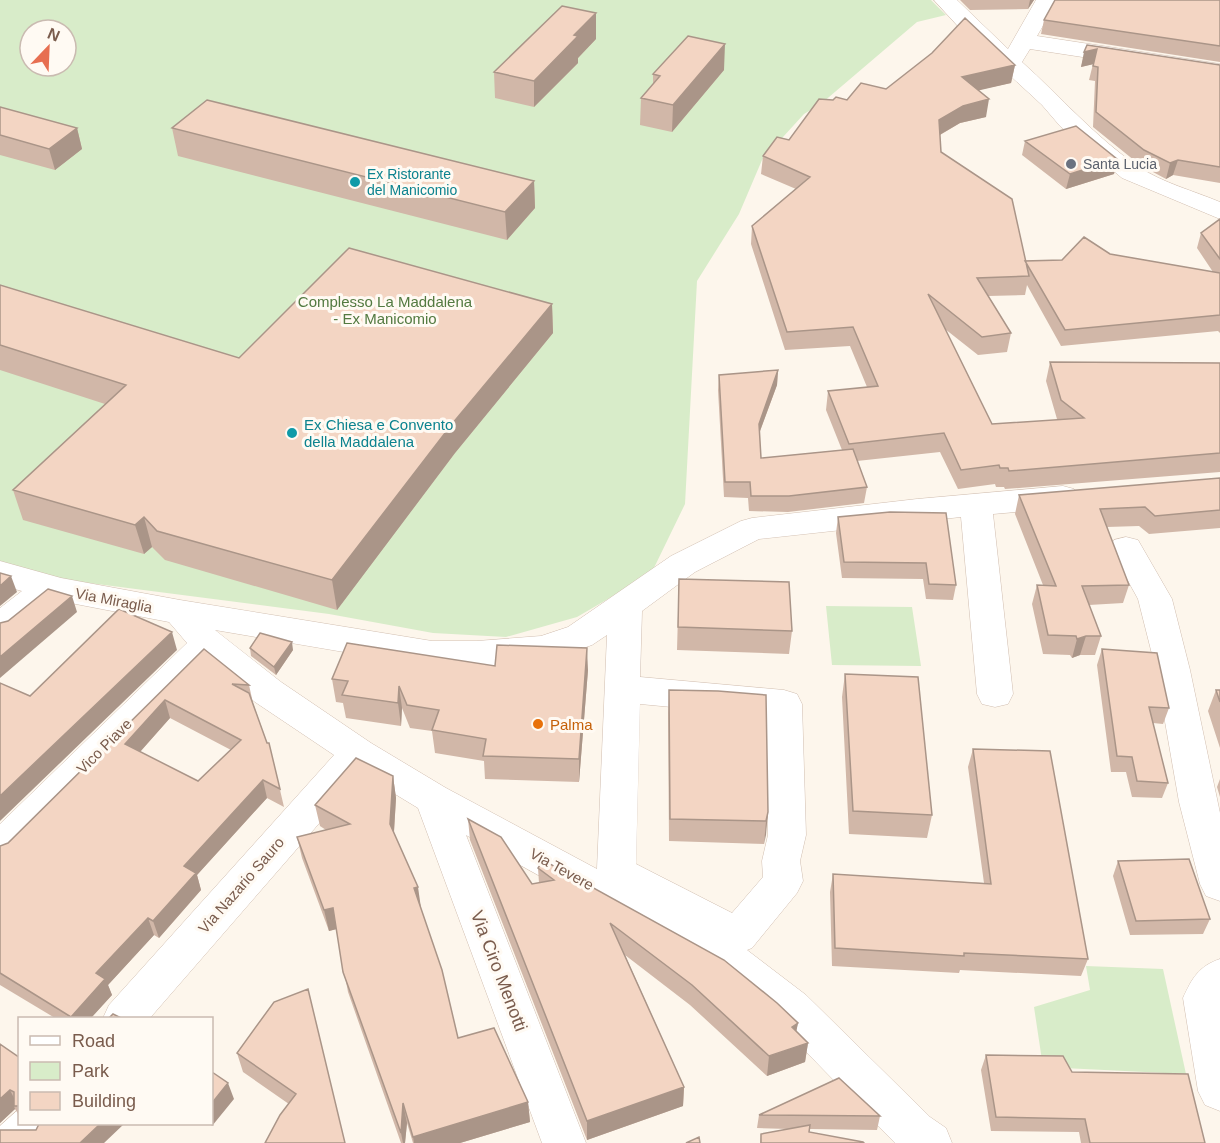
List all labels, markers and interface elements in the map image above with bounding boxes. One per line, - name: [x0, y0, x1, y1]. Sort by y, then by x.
- north arrow: [18, 18, 78, 78]
- text: N: [45, 25, 62, 45]
- place label: Santa Lucia: [1083, 156, 1157, 172]
- marker: Santa Lucia: [1064, 157, 1078, 171]
- place label: Ex Ristorante del Manicomio: [367, 166, 457, 198]
- marker: Ex Ristorante del Manicomio: [348, 175, 362, 189]
- park label: Complesso La Maddalena - Ex Manicomio: [298, 293, 473, 327]
- place label: Ex Chiesa e Convento della Maddalena: [304, 416, 453, 450]
- marker: Ex Chiesa e Convento della Maddalena: [285, 426, 299, 440]
- street label: Via Miraglia: [74, 584, 155, 616]
- street label: Vico Piave: [73, 715, 135, 777]
- place label: Palma: [550, 716, 593, 733]
- marker: Palma: [531, 717, 545, 731]
- street label: Via Nazario Sauro: [195, 834, 287, 936]
- street label: Via Tevere: [527, 845, 597, 893]
- street label: Via Ciro Menotti: [467, 908, 531, 1034]
- legend: [18, 1017, 213, 1125]
- text: Road: [72, 1031, 115, 1051]
- text: Park: [72, 1061, 110, 1081]
- text: Building: [72, 1091, 136, 1111]

